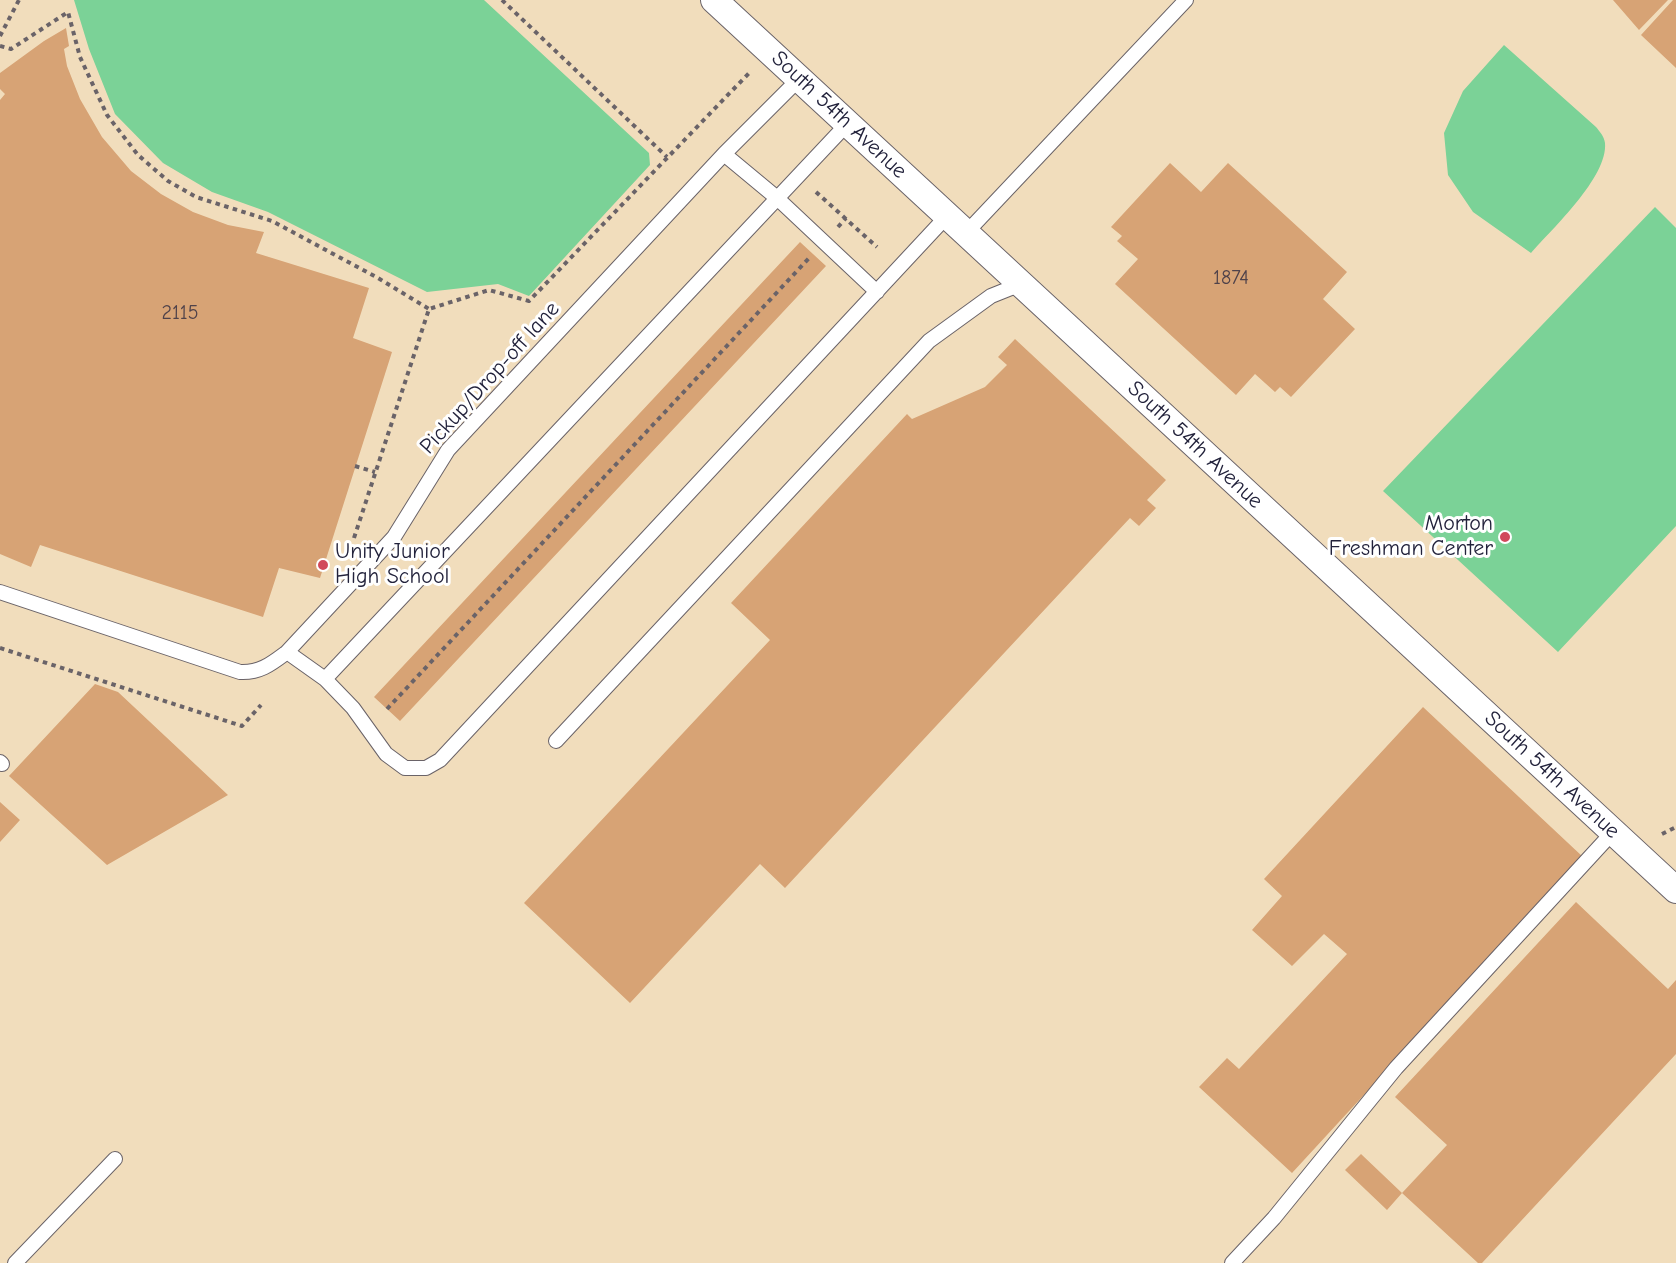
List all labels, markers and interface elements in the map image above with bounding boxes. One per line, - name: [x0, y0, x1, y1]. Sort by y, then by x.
- street label: South 54th Avenue: [766, 46, 912, 184]
- house number: 1874: [1213, 266, 1249, 290]
- street label: Pickup/Drop-off lane: [415, 296, 565, 460]
- house number: 2115: [161, 301, 199, 325]
- street label: South 54th Avenue: [1122, 376, 1268, 514]
- place label: Morton Freshman Center: [1329, 511, 1493, 562]
- marker: Morton Freshman Center: [1498, 530, 1512, 544]
- place label: Unity Junior High School: [335, 539, 450, 590]
- marker: Unity Junior High School: [316, 558, 330, 572]
- street label: South 54th Avenue: [1479, 706, 1625, 844]

